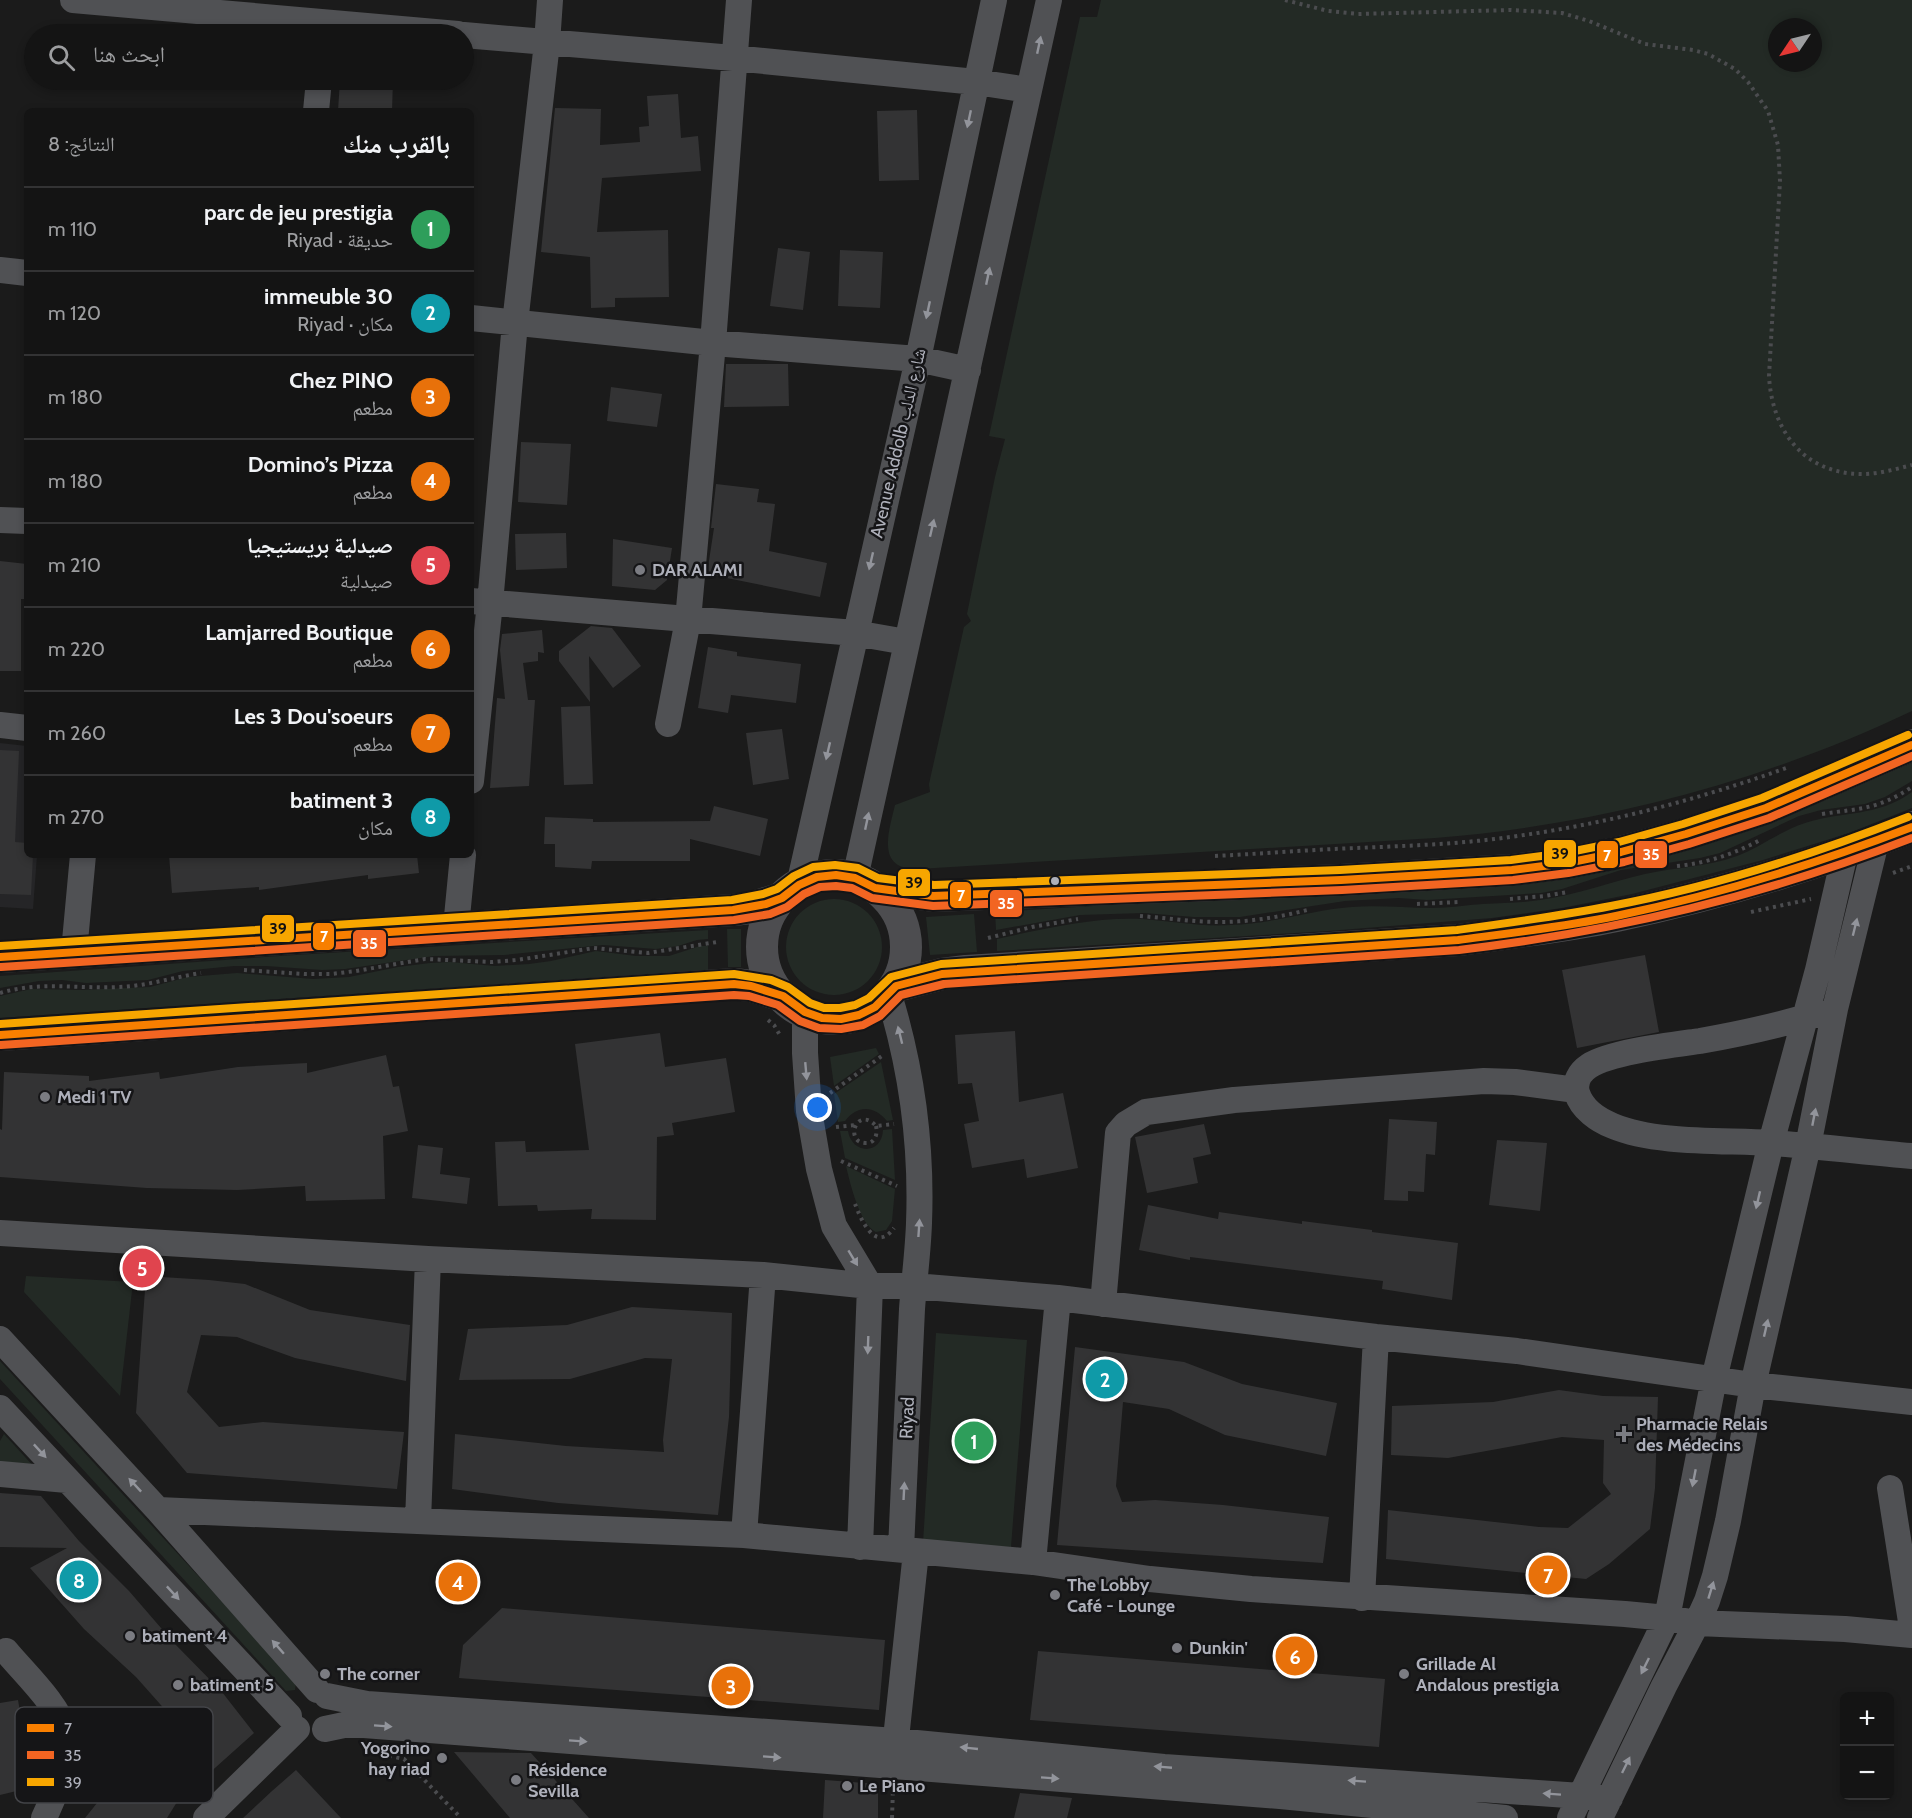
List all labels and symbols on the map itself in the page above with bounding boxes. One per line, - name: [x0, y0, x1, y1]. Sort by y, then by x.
- north arrow: [1768, 18, 1822, 72]
- one-way arrow: [1034, 36, 1044, 54]
- one-way arrow: [963, 109, 973, 128]
- one-way arrow: [984, 267, 993, 286]
- one-way arrow: [923, 300, 933, 319]
- street label: Avenue Addolb شارع الدلب: [866, 346, 930, 540]
- one-way arrow: [928, 518, 937, 537]
- one-way arrow: [866, 552, 876, 570]
- place label: DAR ALAMI: [652, 559, 743, 581]
- marker: DAR ALAMI: [633, 563, 647, 577]
- one-way arrow: [823, 742, 833, 761]
- one-way arrow: [863, 811, 872, 830]
- line badge: 39: [1543, 839, 1577, 868]
- line badge: 7: [1596, 840, 1619, 869]
- line badge: 35: [1634, 840, 1668, 869]
- text: 39: [1551, 844, 1569, 863]
- text: 35: [1642, 845, 1660, 864]
- text: 7: [1603, 846, 1612, 865]
- line badge: 39: [897, 868, 931, 897]
- text: 39: [905, 873, 923, 892]
- unlabelled marker: [1049, 875, 1061, 887]
- line badge: 7: [949, 881, 972, 909]
- text: 7: [957, 886, 966, 905]
- line badge: 35: [989, 889, 1023, 918]
- text: 35: [997, 894, 1015, 913]
- line badge: 39: [261, 914, 295, 943]
- one-way arrow: [1851, 918, 1861, 936]
- text: 39: [269, 919, 287, 938]
- line badge: 7: [312, 922, 335, 951]
- text: 7: [320, 927, 329, 946]
- line badge: 35: [352, 929, 387, 958]
- text: 35: [360, 934, 378, 953]
- one-way arrow: [895, 1025, 905, 1044]
- one-way arrow: [801, 1061, 811, 1080]
- place label: Medi 1 TV: [57, 1086, 132, 1108]
- marker: Medi 1 TV: [38, 1090, 52, 1104]
- your location: [803, 1093, 832, 1122]
- one-way arrow: [1810, 1108, 1819, 1127]
- one-way arrow: [1753, 1191, 1762, 1210]
- one-way arrow: [914, 1218, 923, 1237]
- pin: 5: [122, 1246, 162, 1290]
- one-way arrow: [848, 1250, 858, 1267]
- one-way arrow: [1762, 1318, 1771, 1337]
- one-way arrow: [863, 1335, 872, 1354]
- pin: 2: [1086, 1356, 1124, 1402]
- street label: Riyad: [895, 1396, 919, 1440]
- place label: Pharmacie Relais des Médecins: [1636, 1413, 1768, 1456]
- pin: 1: [954, 1418, 994, 1464]
- marker: Pharmacie Relais des Médecins: [1617, 1427, 1631, 1441]
- one-way arrow: [33, 1443, 47, 1458]
- one-way arrow: [1689, 1469, 1698, 1488]
- one-way arrow: [129, 1478, 142, 1493]
- one-way arrow: [899, 1481, 908, 1500]
- pin: 7: [1528, 1552, 1568, 1598]
- pin: 8: [60, 1558, 98, 1602]
- pin: 4: [438, 1560, 478, 1604]
- place label: The Lobby Café - Lounge: [1067, 1574, 1175, 1617]
- one-way arrow: [1706, 1581, 1716, 1599]
- one-way arrow: [166, 1586, 180, 1601]
- marker: The Lobby Café - Lounge: [1048, 1588, 1062, 1602]
- place label: batiment 4: [142, 1625, 228, 1647]
- marker: batiment 4: [123, 1629, 137, 1643]
- pin: 6: [1276, 1634, 1314, 1678]
- place label: Dunkin': [1189, 1637, 1248, 1659]
- one-way arrow: [272, 1640, 285, 1655]
- marker: Dunkin': [1170, 1641, 1184, 1655]
- place label: Grillade Al Andalous prestigia: [1416, 1653, 1559, 1696]
- one-way arrow: [1640, 1657, 1650, 1674]
- place label: The corner: [337, 1663, 420, 1685]
- pin: 3: [712, 1664, 750, 1708]
- marker: The corner: [318, 1667, 332, 1681]
- marker: Grillade Al Andalous prestigia: [1397, 1667, 1411, 1681]
- place label: batiment 5: [190, 1674, 274, 1696]
- marker: batiment 5: [171, 1678, 185, 1692]
- legend: [15, 1707, 213, 1803]
- text: 7: [64, 1719, 72, 1738]
- one-way arrow: [374, 1721, 393, 1731]
- place label: Yogorino hay riad: [360, 1737, 430, 1780]
- one-way arrow: [568, 1737, 587, 1746]
- one-way arrow: [959, 1743, 978, 1753]
- text: 35: [64, 1746, 81, 1765]
- marker: Yogorino hay riad: [435, 1751, 449, 1765]
- one-way arrow: [763, 1752, 782, 1762]
- one-way arrow: [1621, 1757, 1630, 1774]
- place label: Résidence Sevilla: [528, 1759, 607, 1802]
- one-way arrow: [1153, 1762, 1172, 1772]
- text: 39: [64, 1773, 82, 1792]
- marker: Résidence Sevilla: [509, 1773, 523, 1787]
- one-way arrow: [1041, 1774, 1060, 1783]
- place label: Le Piano: [859, 1775, 925, 1797]
- one-way arrow: [1348, 1776, 1367, 1785]
- marker: Le Piano: [840, 1779, 854, 1793]
- one-way arrow: [1542, 1789, 1561, 1798]

